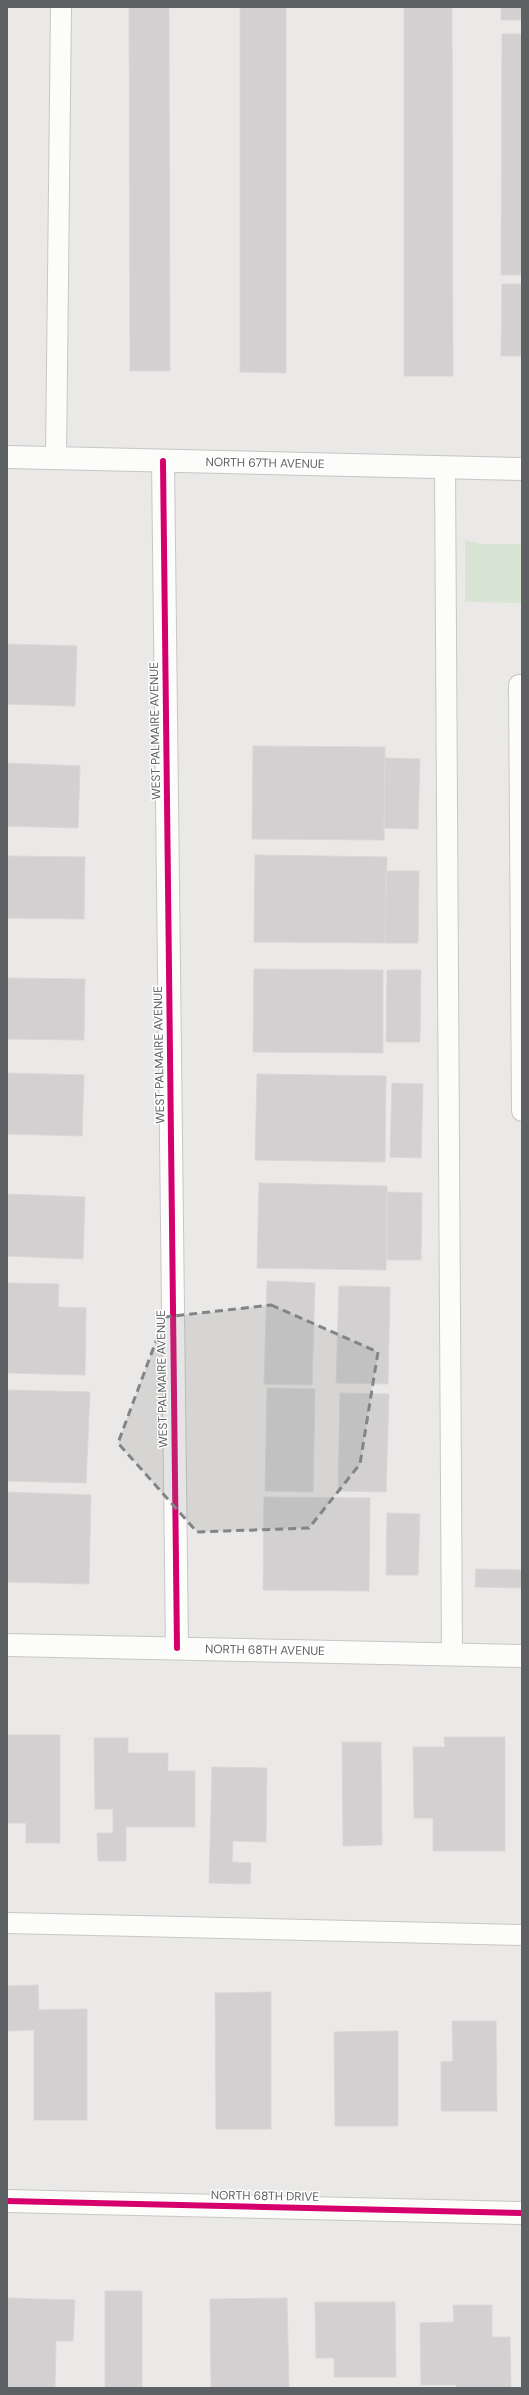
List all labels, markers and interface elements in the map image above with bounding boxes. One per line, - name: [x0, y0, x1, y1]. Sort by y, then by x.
- street label: NORTH 67TH AVENUE: [205, 454, 325, 472]
- street label: WEST PALMAIRE AVENUE: [146, 662, 164, 800]
- street label: WEST PALMAIRE AVENUE: [150, 986, 168, 1124]
- street label: WEST PALMAIRE AVENUE: [153, 1310, 171, 1448]
- street label: NORTH 68TH AVENUE: [205, 1641, 325, 1659]
- street label: NORTH 68TH DRIVE: [211, 2187, 320, 2205]

